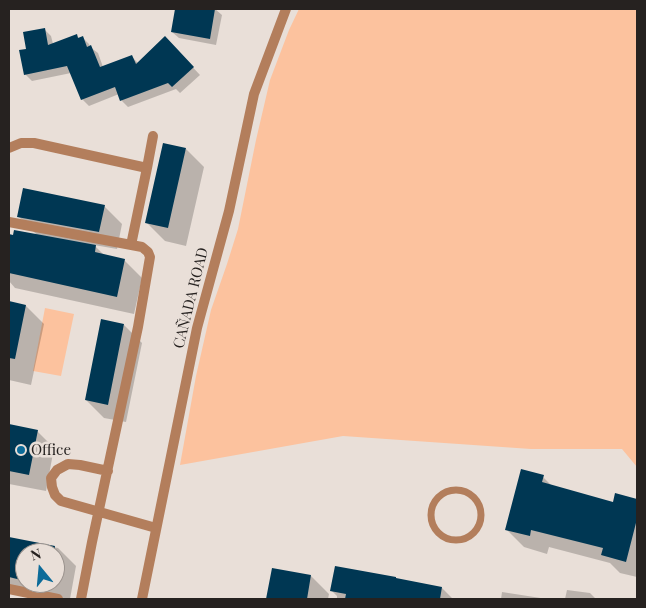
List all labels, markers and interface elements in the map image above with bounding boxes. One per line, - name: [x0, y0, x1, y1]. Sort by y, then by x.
- street label: CAÑADA ROAD: [170, 246, 212, 350]
- place label: Office: [31, 441, 71, 459]
- marker: Office: [15, 444, 27, 456]
- north arrow: [15, 543, 65, 593]
- text: N: [28, 544, 43, 565]

